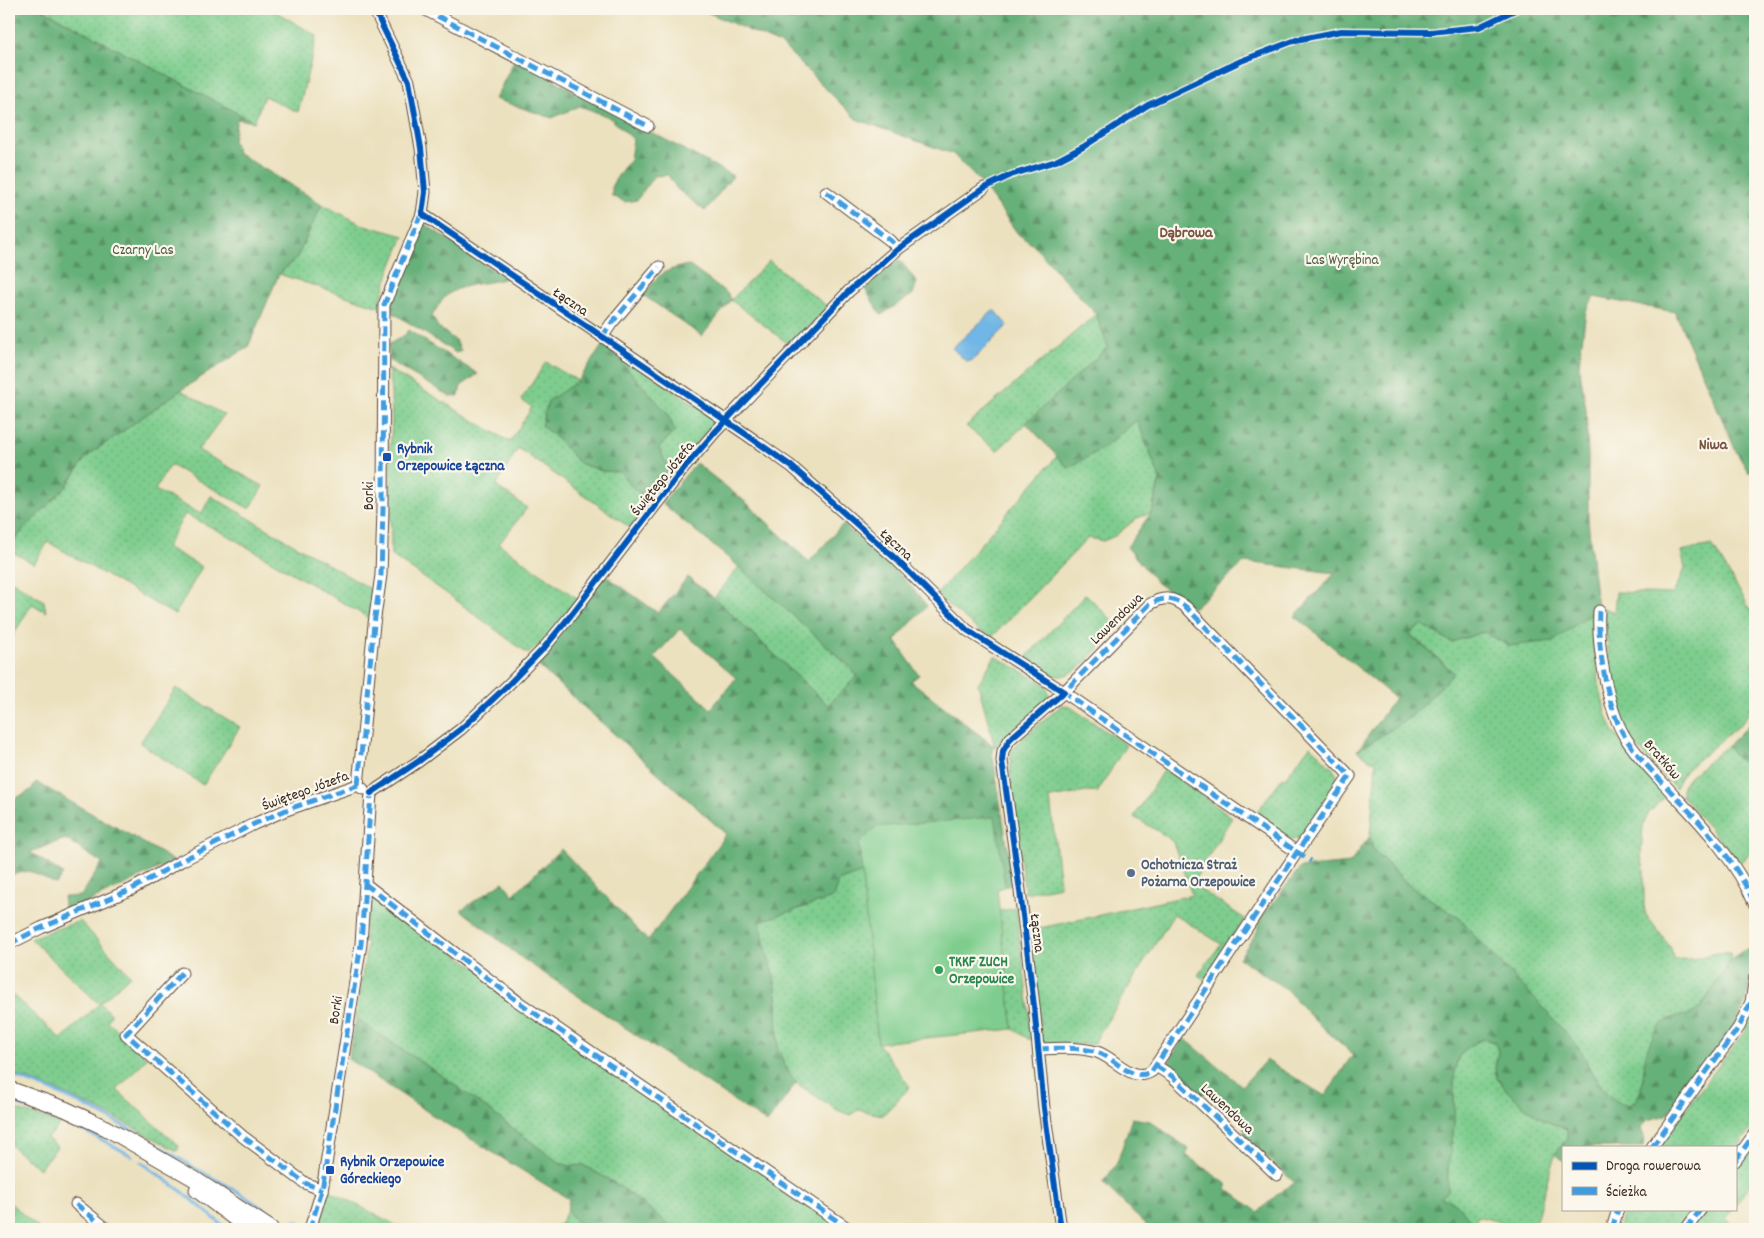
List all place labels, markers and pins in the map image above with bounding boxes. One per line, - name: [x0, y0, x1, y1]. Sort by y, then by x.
- place label: Rybnik Orzepowice Łączna: [397, 439, 505, 478]
- marker: Rybnik Orzepowice Łączna: [381, 451, 393, 463]
- place label: Ochotnicza Straż Pożarna Orzepowice: [1141, 855, 1256, 894]
- marker: Ochotnicza Straż Pożarna Orzepowice: [1125, 867, 1137, 879]
- place label: TKKF ZUCH Orzepowice: [949, 952, 1015, 991]
- marker: TKKF ZUCH Orzepowice: [933, 964, 945, 976]
- place label: Rybnik Orzepowice Góreckiego: [340, 1152, 445, 1191]
- marker: Rybnik Orzepowice Góreckiego: [324, 1164, 336, 1176]

